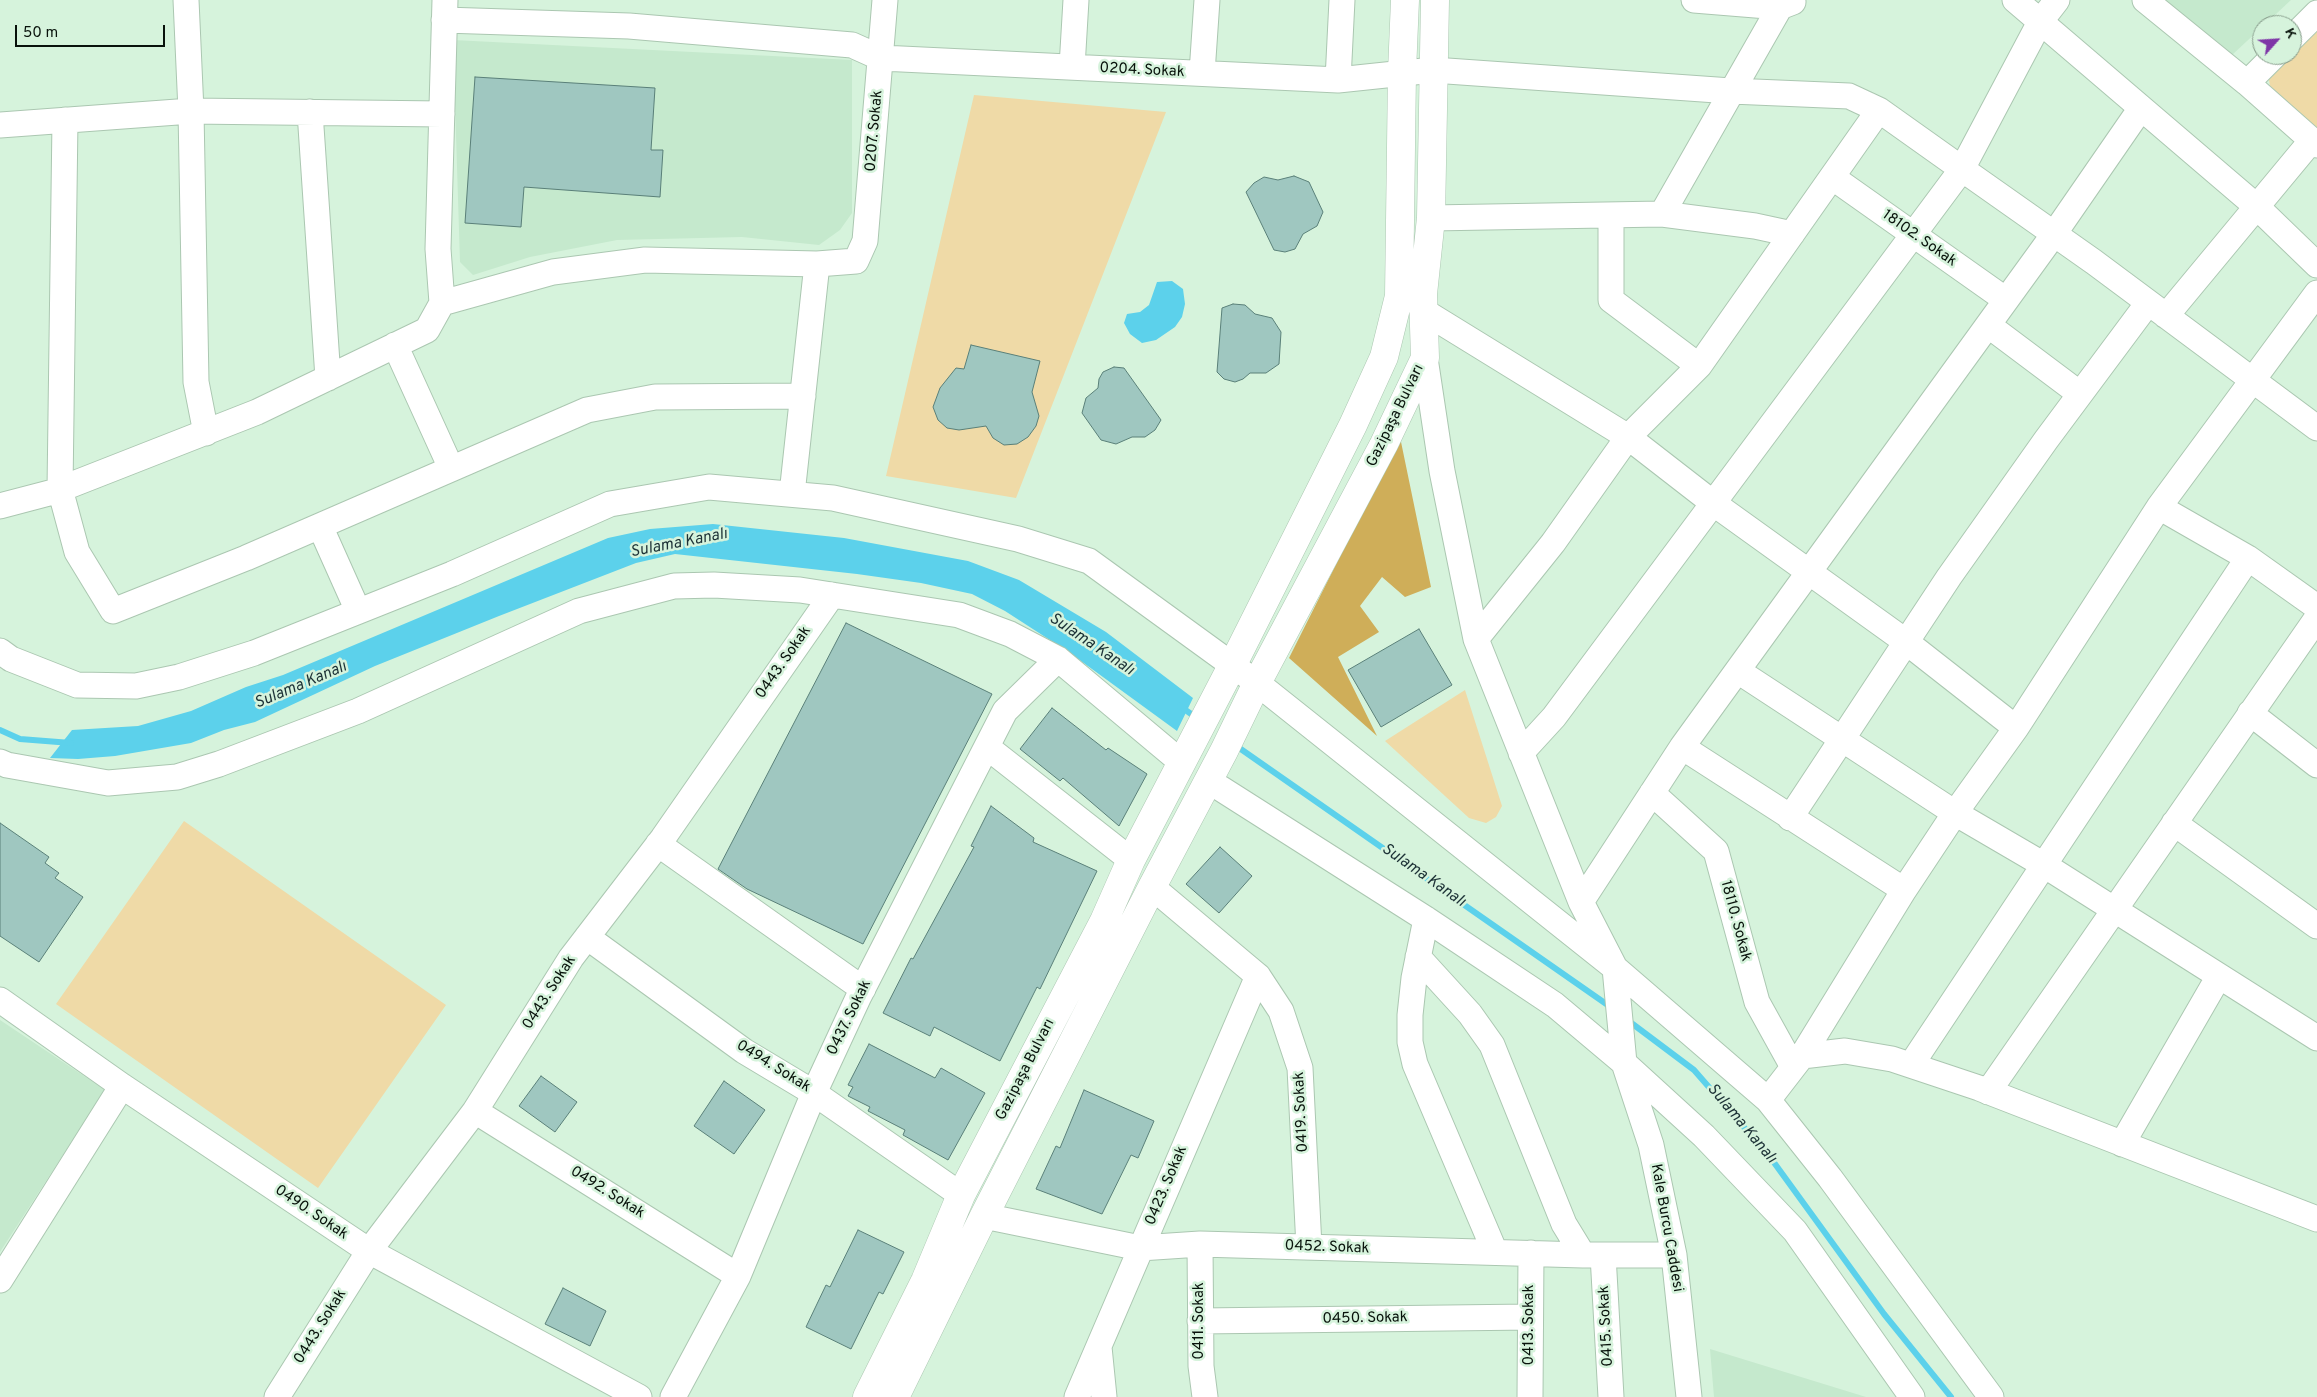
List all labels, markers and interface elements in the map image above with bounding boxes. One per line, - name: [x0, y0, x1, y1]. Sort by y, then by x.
- scale bar: [18, 15, 168, 47]
- north arrow: [2252, 15, 2302, 65]
- text: 50 m: [23, 24, 58, 43]
- text: K: [2280, 25, 2300, 42]
- street label: 0204. Sokak: [1099, 60, 1185, 82]
- street label: 0207. Sokak: [862, 89, 888, 173]
- street label: 18102. Sokak: [1878, 207, 1960, 271]
- street label: Gazipaşa Bulvarı: [1363, 362, 1429, 470]
- water label: Sulama Kanalı: [629, 525, 729, 563]
- water label: Sulama Kanalı: [1045, 610, 1137, 680]
- street label: 0443. Sokak: [752, 623, 816, 703]
- water label: Sulama Kanalı: [252, 658, 350, 714]
- water label: Sulama Kanalı: [1377, 840, 1469, 912]
- street label: 18110. Sokak: [1716, 879, 1754, 963]
- street label: 0443. Sokak: [519, 953, 581, 1033]
- street label: 0437. Sokak: [824, 977, 876, 1059]
- street label: Gazipaşa Bulvarı: [993, 1016, 1059, 1124]
- street label: 0494. Sokak: [732, 1037, 814, 1097]
- street label: 0419. Sokak: [1291, 1071, 1313, 1153]
- water label: Sulama Kanalı: [1702, 1080, 1780, 1168]
- street label: 0423. Sokak: [1142, 1144, 1192, 1228]
- street label: 0492. Sokak: [566, 1163, 648, 1223]
- street label: Kale Burcu Caddesi: [1646, 1163, 1686, 1293]
- street label: 0490. Sokak: [271, 1182, 351, 1244]
- street label: 0452. Sokak: [1284, 1238, 1370, 1258]
- street label: 0411. Sokak: [1191, 1282, 1209, 1360]
- street label: 0413. Sokak: [1521, 1285, 1539, 1365]
- street label: 0415. Sokak: [1596, 1285, 1618, 1367]
- street label: 0443. Sokak: [291, 1286, 351, 1368]
- street label: 0450. Sokak: [1322, 1309, 1408, 1329]

